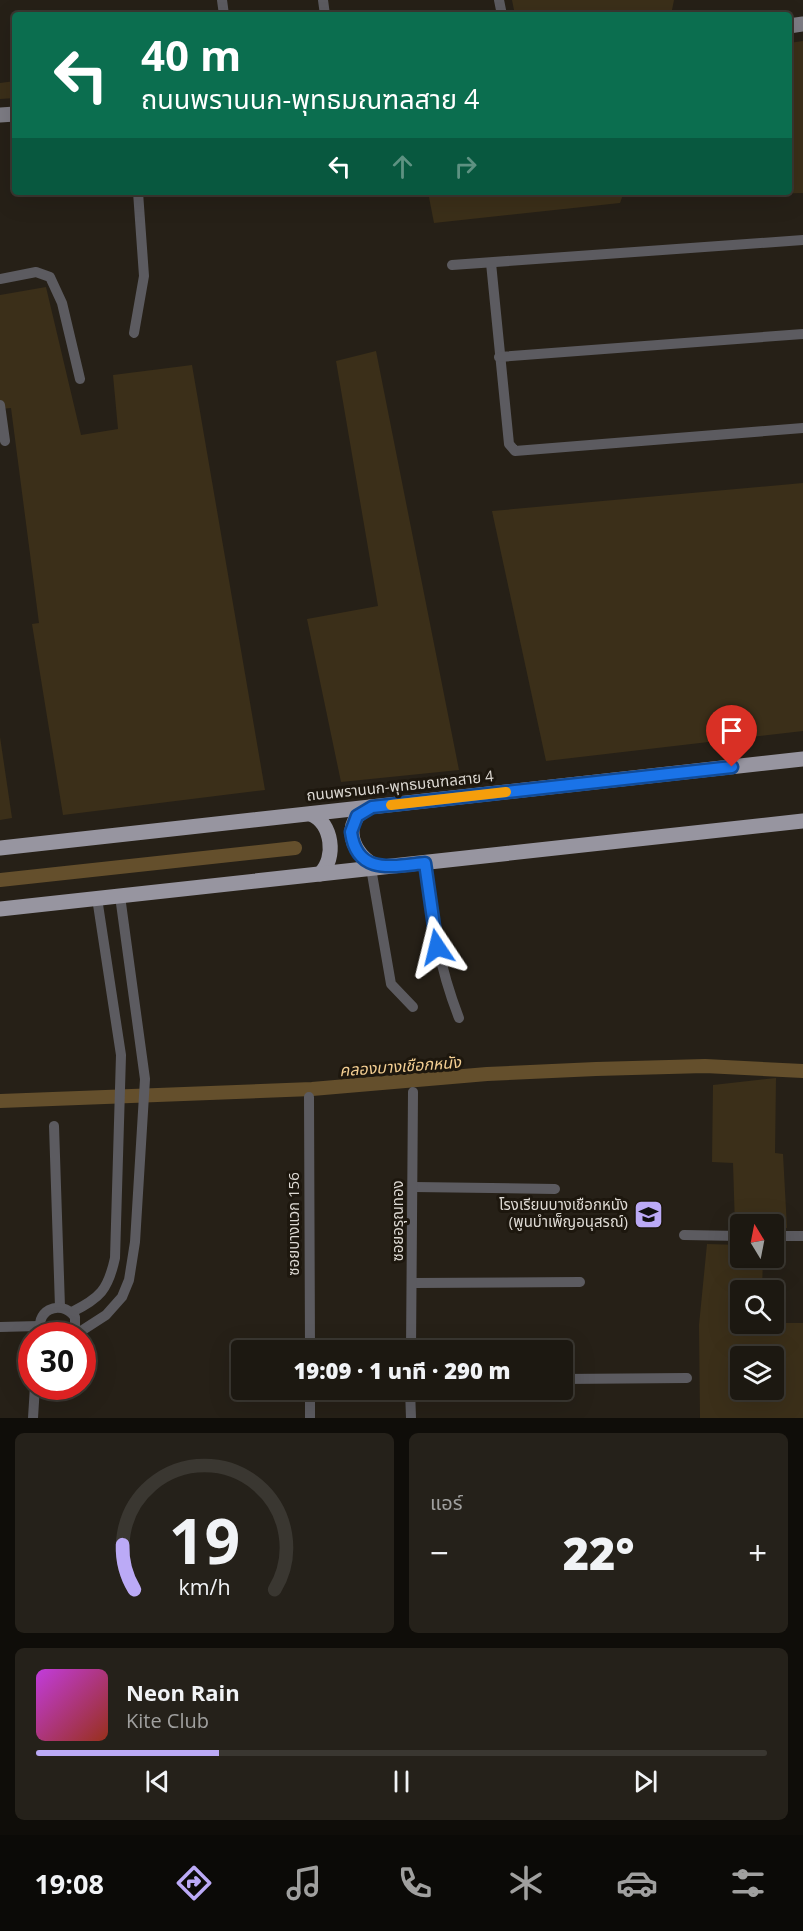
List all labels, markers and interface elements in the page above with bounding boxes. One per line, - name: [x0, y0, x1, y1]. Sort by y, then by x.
- text: 40 m: [141, 26, 241, 83]
- icon: left: [42, 36, 120, 114]
- text: ถนนพรานนก-พุทธมณฑลสาย 4: [141, 80, 479, 117]
- icon: left: [323, 150, 356, 183]
- icon: ahead: [386, 150, 419, 183]
- icon: right: [449, 150, 482, 183]
- pin: [706, 705, 757, 767]
- icon: arrive: [715, 714, 748, 747]
- street label: ถนนพรานนก-พุทธมณฑลสาย 4: [305, 765, 495, 805]
- position arrow: [405, 915, 469, 979]
- water label: คลองบางเชือกหนัง: [339, 1051, 463, 1081]
- street label: ซอยบางแวก 156: [283, 1172, 303, 1276]
- street label: ซอยอรุณทอง: [387, 1180, 407, 1262]
- place label: โรงเรียนบางเชือกหนัง (พูนบำเพ็ญอนุสรณ์): [499, 1194, 628, 1231]
- school or university icon: โรงเรียนบางเชือกหนัง (พูนบำเพ็ญอนุสรณ์): [633, 1198, 665, 1230]
- north arrow: [730, 1214, 784, 1268]
- map controls: [730, 1214, 784, 1400]
- button: search: [730, 1280, 784, 1334]
- speed limit sign: 30: [18, 1322, 96, 1400]
- button: layers: [730, 1346, 784, 1400]
- text: 19:09 · 1 นาที · 290 m: [293, 1355, 511, 1385]
- text: แอร์: [430, 1489, 462, 1516]
- text: 19: [169, 1497, 240, 1582]
- text: 22°: [563, 1522, 634, 1583]
- text: −: [430, 1530, 449, 1575]
- text: +: [748, 1530, 767, 1575]
- text: km/h: [178, 1572, 231, 1601]
- text: Neon Rain: [126, 1677, 240, 1707]
- text: Kite Club: [126, 1707, 209, 1734]
- icon: previous: [141, 1765, 174, 1798]
- icon: pause: [385, 1765, 418, 1798]
- icon: next: [629, 1765, 662, 1798]
- icon: directions: [173, 1862, 215, 1904]
- icon: music: [283, 1862, 325, 1904]
- icon: phone: [394, 1862, 436, 1904]
- icon: climate: [505, 1862, 547, 1904]
- icon: car: [616, 1862, 658, 1904]
- icon: filters: [727, 1862, 769, 1904]
- text: 19:08: [34, 1865, 104, 1902]

